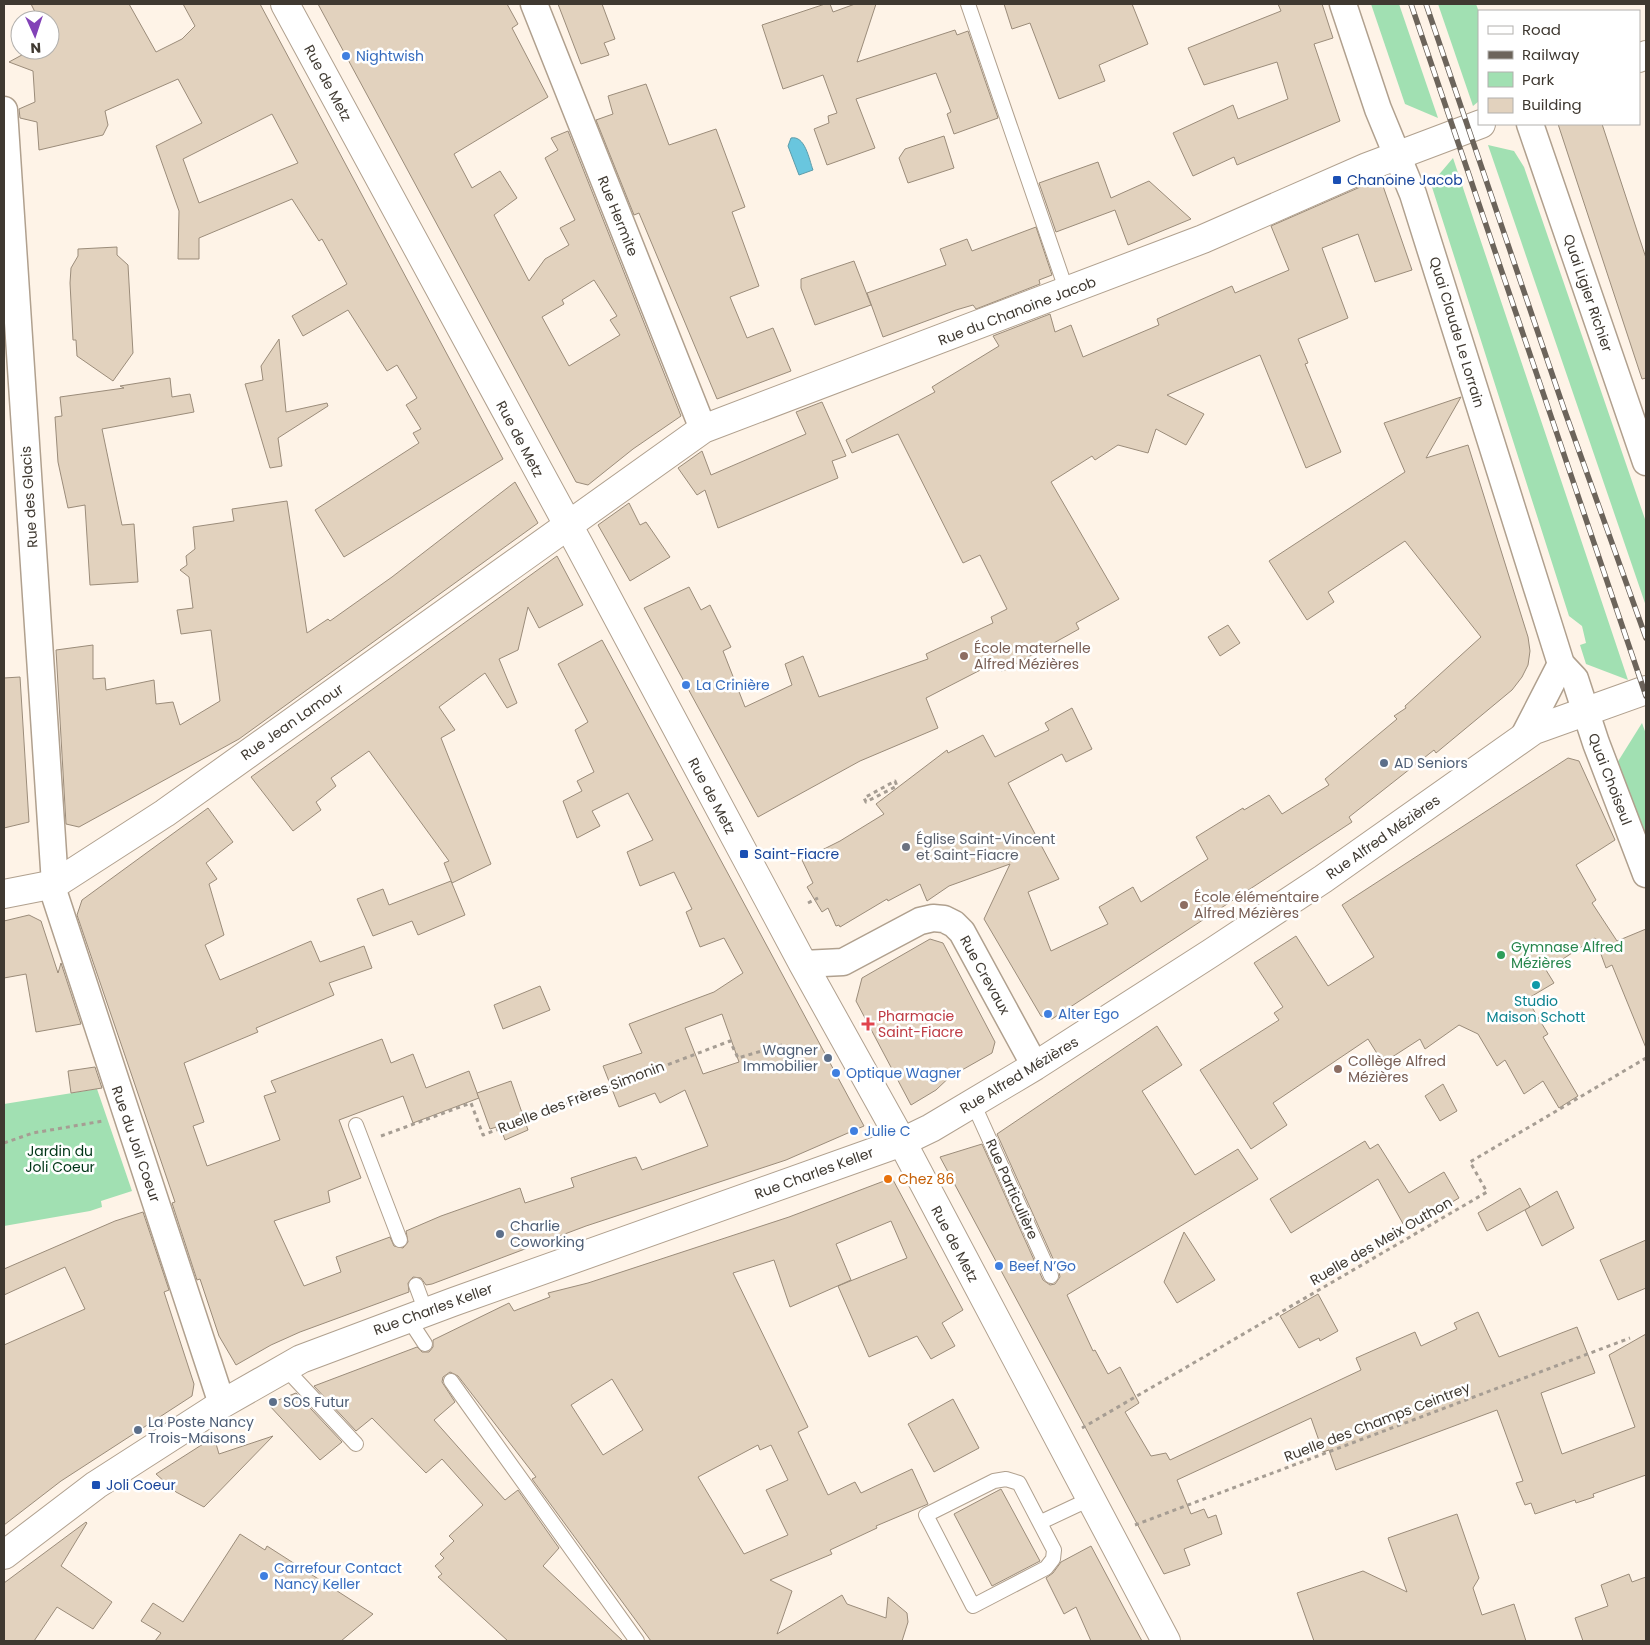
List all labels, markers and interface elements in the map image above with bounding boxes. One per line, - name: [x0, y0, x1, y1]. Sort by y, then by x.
- north arrow: [10, 10, 60, 60]
- legend: [1478, 10, 1640, 125]
- text: Road: [1522, 19, 1561, 40]
- text: N: [30, 38, 41, 58]
- street label: Rue de Metz: [299, 41, 357, 125]
- text: Railway: [1522, 44, 1580, 65]
- place label: Nightwish: [356, 46, 424, 66]
- marker: Nightwish: [340, 50, 352, 62]
- text: Park: [1522, 69, 1554, 90]
- text: Building: [1522, 94, 1582, 115]
- place label: Chanoine Jacob: [1347, 170, 1463, 190]
- street label: Rue Hermite: [593, 173, 643, 260]
- marker: Chanoine Jacob: [1331, 174, 1343, 186]
- street label: Quai Ligier Richier: [1558, 231, 1618, 355]
- street label: Quai Claude Le Lorrain: [1424, 254, 1490, 410]
- street label: Rue du Chanoine Jacob: [935, 272, 1099, 350]
- street label: Rue de Metz: [491, 397, 549, 481]
- street label: Rue des Glacis: [15, 445, 43, 549]
- place label: École maternelle Alfred Mézières: [974, 638, 1091, 674]
- marker: École maternelle Alfred Mézières: [958, 650, 970, 662]
- place label: La Crinière: [696, 675, 770, 695]
- street label: Rue Jean Lamour: [237, 679, 347, 765]
- marker: La Crinière: [680, 679, 692, 691]
- street label: Quai Choiseul: [1583, 730, 1637, 828]
- place label: AD Seniors: [1394, 753, 1468, 773]
- street label: Rue de Metz: [683, 754, 741, 838]
- marker: AD Seniors: [1378, 757, 1390, 769]
- street label: Rue Alfred Mézières: [1322, 790, 1444, 884]
- place label: Église Saint-Vincent et Saint-Fiacre: [916, 829, 1055, 865]
- marker: Église Saint-Vincent et Saint-Fiacre: [900, 841, 912, 853]
- place label: Saint-Fiacre: [754, 844, 840, 864]
- marker: Saint-Fiacre: [738, 848, 750, 860]
- place label: École élémentaire Alfred Mézières: [1194, 887, 1320, 923]
- marker: École élémentaire Alfred Mézières: [1178, 899, 1190, 911]
- street label: Rue Crevaux: [955, 932, 1015, 1018]
- place label: Gymnase Alfred Mézières: [1511, 937, 1623, 973]
- marker: Gymnase Alfred Mézières: [1495, 949, 1507, 961]
- marker: Studio Maison Schott: [1530, 979, 1542, 991]
- place label: Studio Maison Schott: [1487, 991, 1585, 1027]
- place label: Alter Ego: [1058, 1004, 1119, 1024]
- place label: Pharmacie Saint-Fiacre: [878, 1006, 964, 1042]
- marker: Alter Ego: [1042, 1008, 1054, 1020]
- marker: Pharmacie Saint-Fiacre: [862, 1018, 874, 1030]
- street label: Rue Alfred Mézières: [956, 1032, 1082, 1118]
- place label: Wagner Immobilier: [743, 1040, 818, 1076]
- place label: Collège Alfred Mézières: [1348, 1051, 1446, 1087]
- marker: Wagner Immobilier: [822, 1052, 834, 1064]
- street label: Ruelle des Frères Simonin: [495, 1056, 667, 1138]
- place label: Optique Wagner: [846, 1063, 961, 1083]
- marker: Collège Alfred Mézières: [1332, 1063, 1344, 1075]
- marker: Optique Wagner: [830, 1067, 842, 1079]
- street label: Rue du Joli Coeur: [107, 1083, 165, 1205]
- place label: Julie C: [864, 1121, 911, 1141]
- marker: Julie C: [848, 1125, 860, 1137]
- street label: Rue Particulière: [981, 1136, 1043, 1243]
- park label: Jardin du Joli Coeur: [25, 1141, 95, 1177]
- street label: Rue Charles Keller: [752, 1142, 876, 1204]
- place label: Chez 86: [898, 1169, 954, 1189]
- marker: Chez 86: [882, 1173, 894, 1185]
- street label: Ruelle des Meix Outhon: [1306, 1192, 1456, 1290]
- street label: Rue de Metz: [926, 1202, 984, 1286]
- place label: Charlie Coworking: [510, 1216, 585, 1252]
- marker: Charlie Coworking: [494, 1228, 506, 1240]
- place label: Beef N’Go: [1009, 1256, 1076, 1276]
- marker: Beef N’Go: [993, 1260, 1005, 1272]
- street label: Rue Charles Keller: [371, 1278, 495, 1340]
- street label: Ruelle des Champs Ceintrey: [1281, 1377, 1473, 1467]
- place label: SOS Futur: [283, 1392, 349, 1412]
- marker: SOS Futur: [267, 1396, 279, 1408]
- place label: La Poste Nancy Trois-Maisons: [148, 1412, 254, 1448]
- marker: La Poste Nancy Trois-Maisons: [132, 1424, 144, 1436]
- place label: Joli Coeur: [106, 1475, 176, 1495]
- marker: Joli Coeur: [90, 1479, 102, 1491]
- place label: Carrefour Contact Nancy Keller: [274, 1558, 402, 1594]
- marker: Carrefour Contact Nancy Keller: [258, 1570, 270, 1582]

